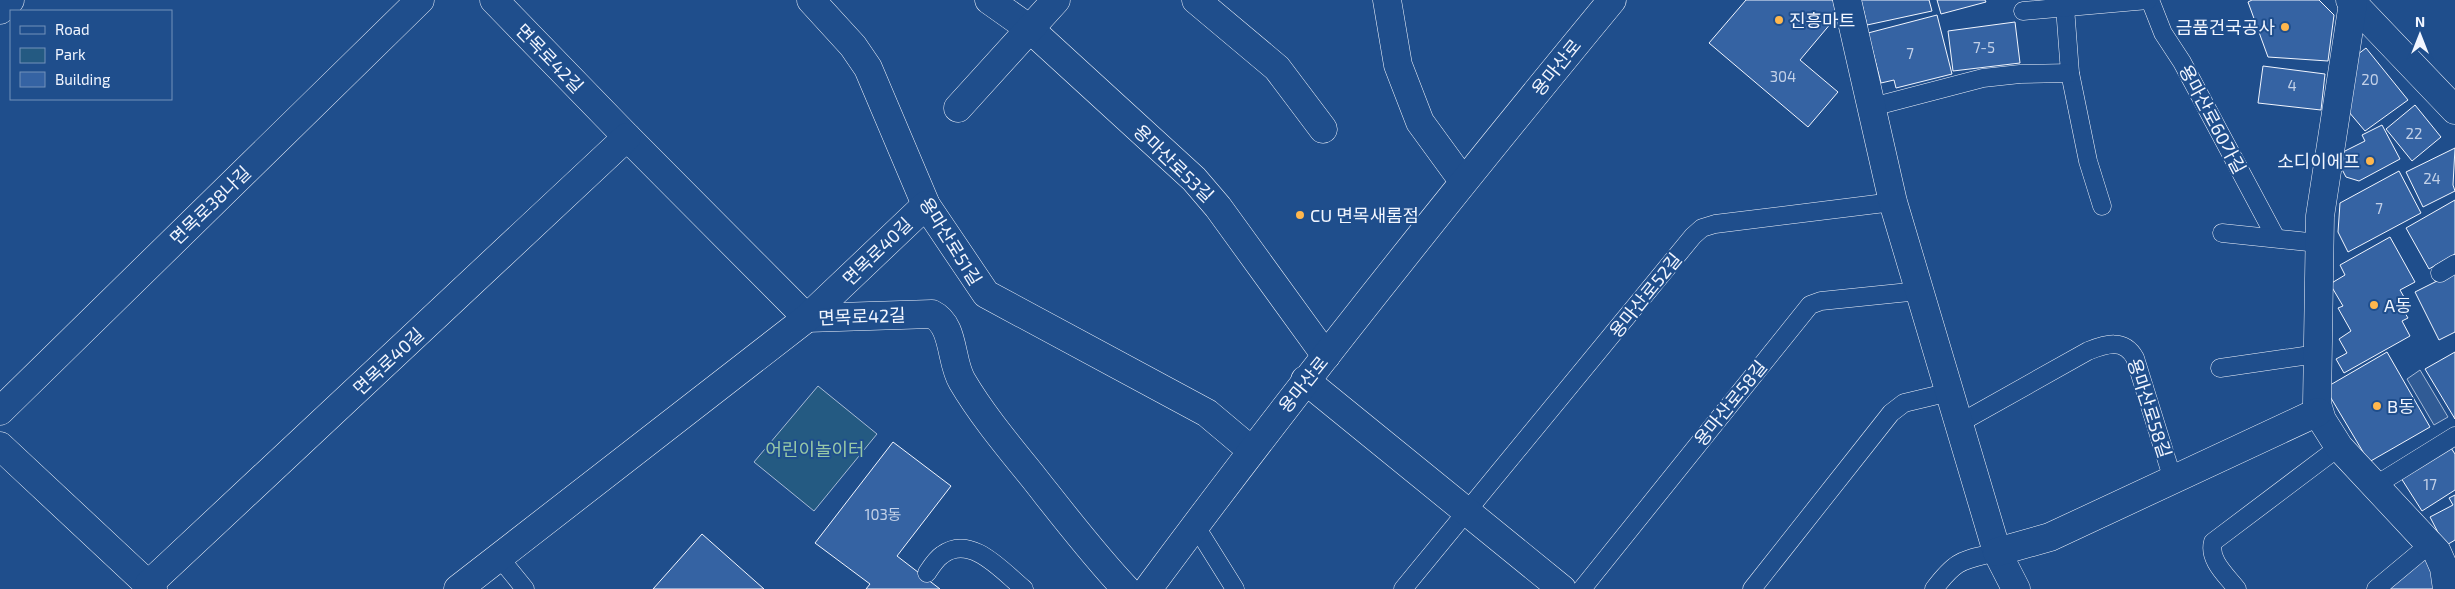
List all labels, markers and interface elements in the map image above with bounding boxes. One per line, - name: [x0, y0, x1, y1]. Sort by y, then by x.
- place label: 진흥마트: [1789, 9, 1855, 31]
- legend: [10, 10, 172, 100]
- north arrow: [2395, 10, 2445, 60]
- text: N: [2415, 13, 2425, 30]
- marker: 진흥마트: [1773, 14, 1785, 26]
- place label: 금품건국공사: [2176, 16, 2275, 38]
- street label: 면목로42길: [512, 19, 588, 97]
- text: Road: [55, 20, 90, 38]
- marker: 금품건국공사: [2279, 21, 2291, 33]
- street label: 용마산로: [1527, 34, 1585, 100]
- house number: 7-5: [1973, 38, 1995, 56]
- house number: 7: [1906, 44, 1914, 62]
- text: Park: [55, 45, 86, 63]
- street label: 용마산로60가길: [2175, 61, 2251, 177]
- house number: 304: [1770, 67, 1796, 85]
- text: Building: [55, 70, 111, 88]
- house number: 20: [2361, 70, 2379, 88]
- house number: 4: [2287, 76, 2297, 94]
- street label: 용마산로53길: [1130, 119, 1218, 207]
- house number: 22: [2406, 124, 2422, 142]
- place label: 소디이에프: [2277, 150, 2360, 172]
- marker: 소디이에프: [2364, 155, 2376, 167]
- street label: 면목로38나길: [165, 161, 255, 249]
- house number: 24: [2423, 169, 2441, 187]
- street label: 용마산로51길: [915, 193, 987, 289]
- house number: 7: [2375, 199, 2383, 217]
- place label: CU 면목새롬점: [1310, 204, 1419, 226]
- marker: CU 면목새롬점: [1294, 209, 1306, 221]
- street label: 면목로40길: [838, 212, 916, 290]
- street label: 용마산로52길: [1604, 248, 1686, 342]
- place label: A동: [2384, 294, 2412, 316]
- marker: A동: [2368, 299, 2380, 311]
- street label: 면목로42길: [818, 303, 906, 329]
- street label: 면목로40길: [348, 323, 428, 399]
- street label: 용마산로: [1274, 351, 1332, 417]
- street label: 용마산로58길: [2124, 355, 2176, 461]
- street label: 용마산로58길: [1689, 356, 1771, 450]
- place label: B동: [2387, 395, 2415, 417]
- marker: B동: [2371, 400, 2383, 412]
- park label: 어린이놀이터: [765, 438, 865, 460]
- house number: 17: [2423, 475, 2437, 493]
- house number: 103동: [864, 505, 902, 523]

